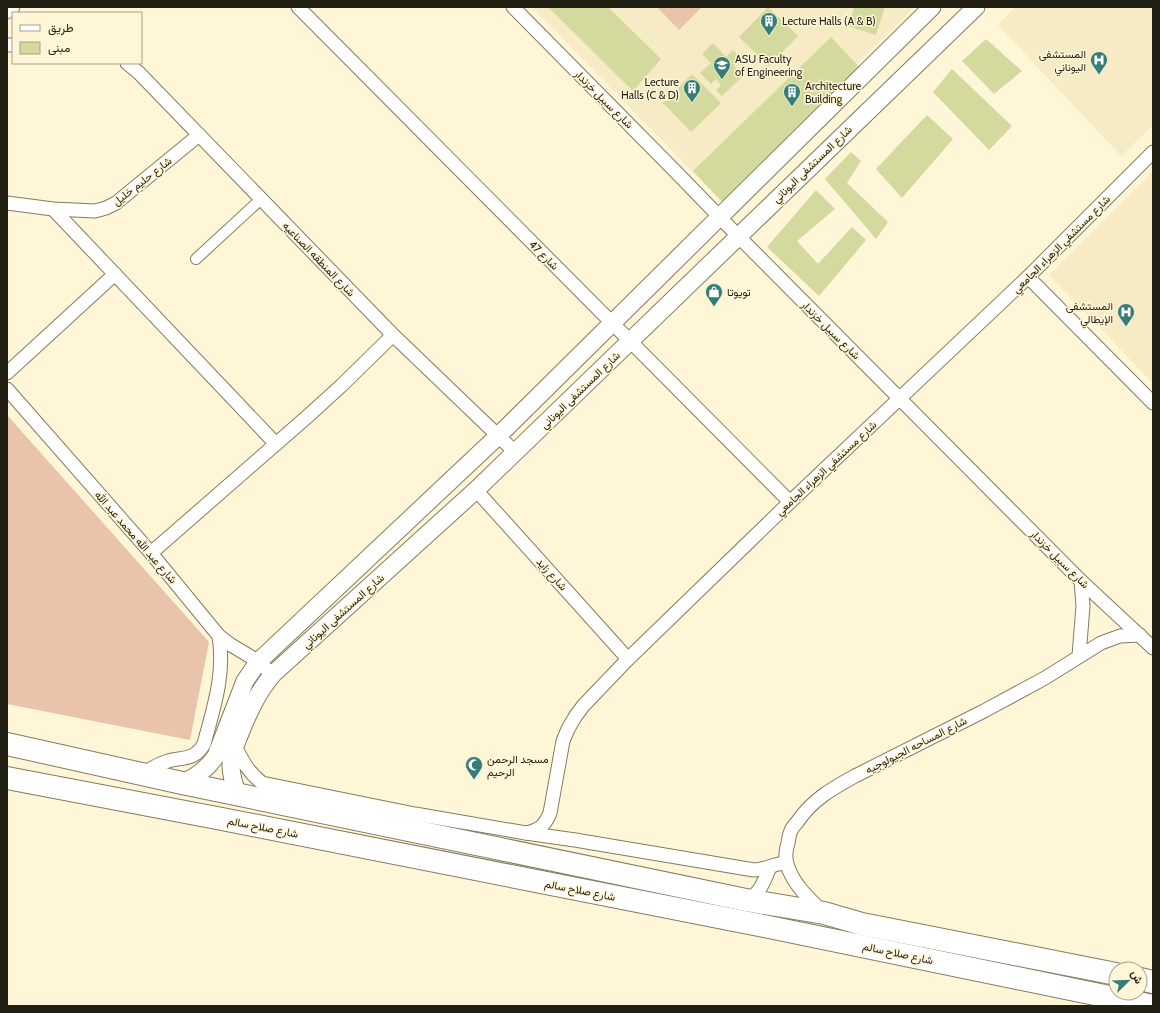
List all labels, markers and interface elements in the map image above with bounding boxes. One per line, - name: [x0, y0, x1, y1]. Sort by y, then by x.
- building icon: Lecture Halls (A & B): [759, 11, 779, 36]
- legend: [12, 12, 142, 64]
- place label: Lecture Halls (A & B): [782, 14, 876, 28]
- text: طريق: [48, 20, 74, 36]
- text: مبنى: [48, 40, 70, 56]
- place label: المستشفى اليوناني: [1039, 47, 1086, 77]
- hospital icon: المستشفى اليوناني: [1089, 50, 1109, 75]
- place label: ASU Faculty of Engineering: [735, 52, 803, 79]
- school or university icon: ASU Faculty of Engineering: [712, 55, 732, 80]
- street label: شارع سبيل خزندار: [570, 66, 637, 132]
- place label: Lecture Halls (C & D): [621, 75, 679, 102]
- building icon: Lecture Halls (C & D): [682, 78, 702, 103]
- place label: Architecture Building: [805, 79, 861, 106]
- building icon: Architecture Building: [782, 82, 802, 107]
- street label: شارع المستشفى اليوناني: [769, 122, 857, 208]
- street label: شارع حليم خليل: [110, 153, 175, 209]
- street label: شارع مستشفي الزهراء الجامعي: [1009, 192, 1115, 298]
- street label: شارع المنطقه الصناعيه: [279, 219, 359, 300]
- street label: شارع 47: [525, 237, 562, 274]
- shop icon: تويوتا: [704, 282, 724, 307]
- place label: تويوتا: [727, 285, 751, 299]
- street label: شارع سبيل خزندار: [797, 297, 864, 363]
- place label: المستشفى الإيطالي: [1066, 299, 1113, 329]
- hospital icon: المستشفى الإيطالي: [1116, 302, 1136, 327]
- street label: شارع المستشفى اليوناني: [537, 348, 625, 434]
- street label: شارع مستشفي الزهراء الجامعي: [773, 417, 882, 521]
- street label: شارع عبد الله محمد عبد الله: [91, 488, 180, 587]
- street label: شارع سبيل خزندار: [1026, 526, 1093, 592]
- street label: شارع زايد: [533, 555, 571, 594]
- street label: شارع المستشفى اليوناني: [299, 570, 389, 654]
- street label: شارع المساحه الجيولوجيه: [863, 713, 970, 778]
- place label: مسجد الرحمن الرحيم: [487, 752, 549, 780]
- mosque icon: مسجد الرحمن الرحيم: [464, 755, 484, 780]
- street label: شارع صلاح سالم: [226, 813, 300, 842]
- street label: شارع صلاح سالم: [543, 876, 617, 905]
- street label: شارع صلاح سالم: [861, 939, 935, 968]
- north arrow: [1108, 961, 1148, 1001]
- text: ش: [1128, 968, 1146, 986]

